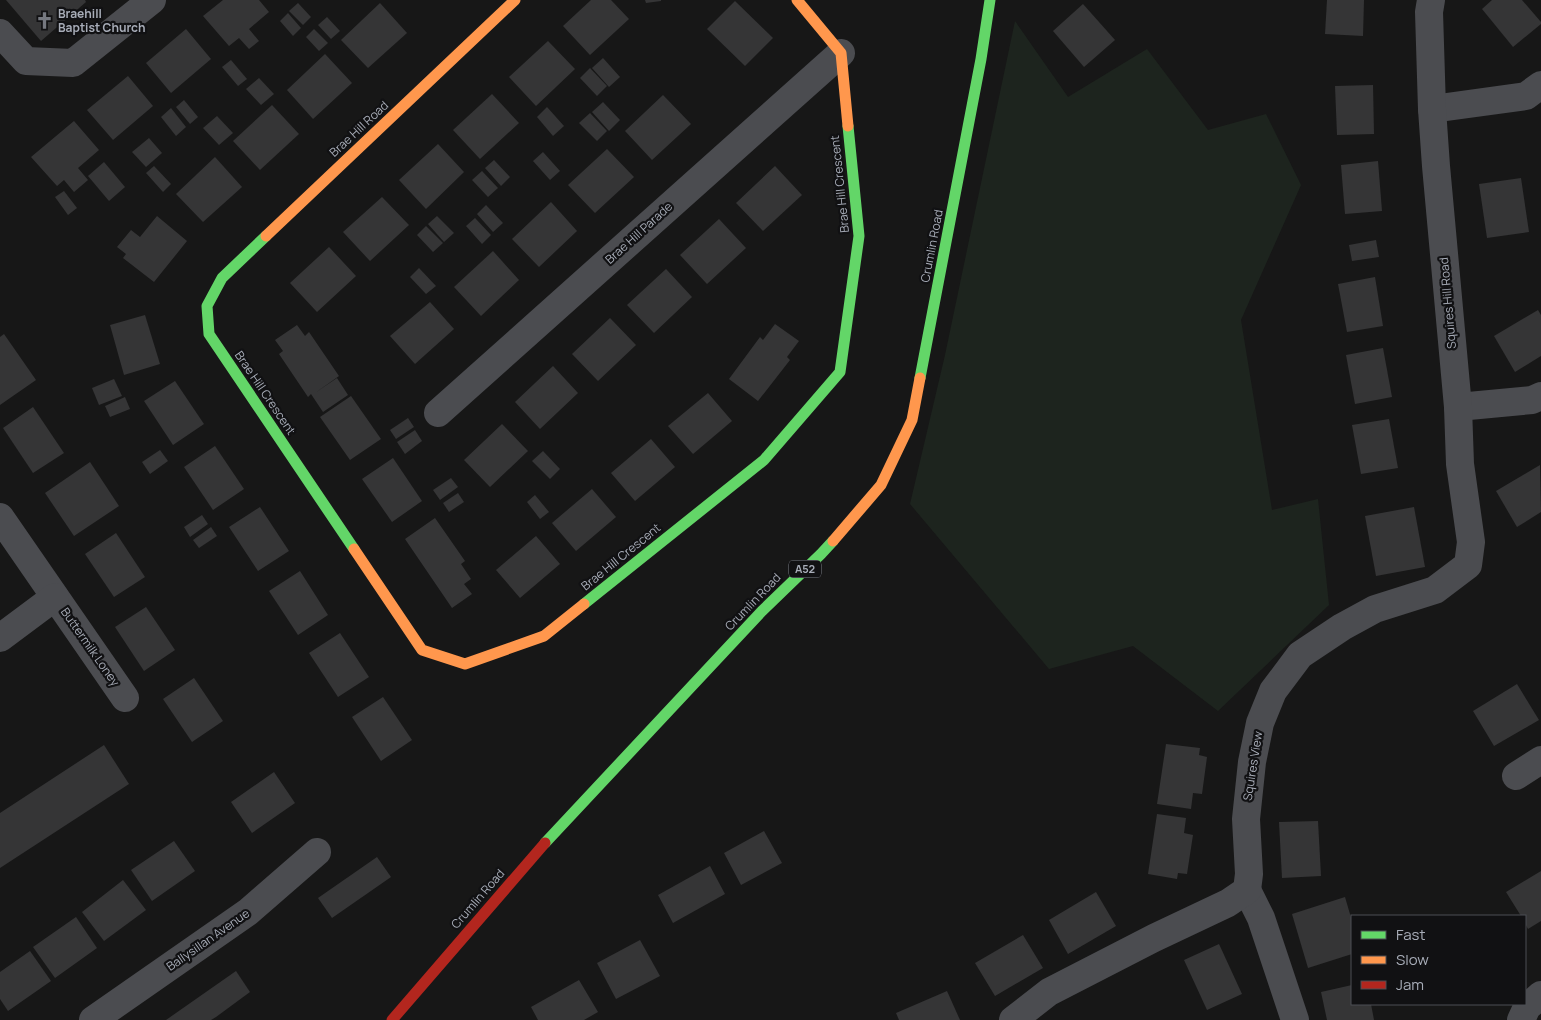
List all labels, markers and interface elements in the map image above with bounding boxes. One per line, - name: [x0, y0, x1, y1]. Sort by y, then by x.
- place label: Braehill Baptist Church: [58, 5, 146, 36]
- church icon: Braehill Baptist Church: [34, 11, 54, 31]
- street label: Brae Hill Road: [325, 97, 392, 160]
- street label: Brae Hill Crescent: [826, 134, 853, 234]
- street label: Brae Hill Parade: [601, 198, 676, 267]
- street label: Crumlin Road: [916, 208, 947, 284]
- street label: Squires Hill Road: [1435, 257, 1460, 350]
- street label: Brae Hill Crescent: [231, 347, 300, 438]
- street label: Brae Hill Crescent: [577, 519, 664, 594]
- road number: A52: [789, 560, 821, 578]
- street label: Crumlin Road: [721, 569, 784, 634]
- street label: Buttermilk Loney: [57, 604, 124, 690]
- street label: Squires View: [1239, 730, 1266, 802]
- street label: Crumlin Road: [447, 865, 508, 932]
- street label: Ballysillan Avenue: [163, 905, 253, 975]
- legend: [1351, 915, 1526, 1005]
- text: Fast: [1396, 924, 1425, 945]
- text: Slow: [1396, 949, 1429, 970]
- text: Jam: [1396, 974, 1424, 995]

